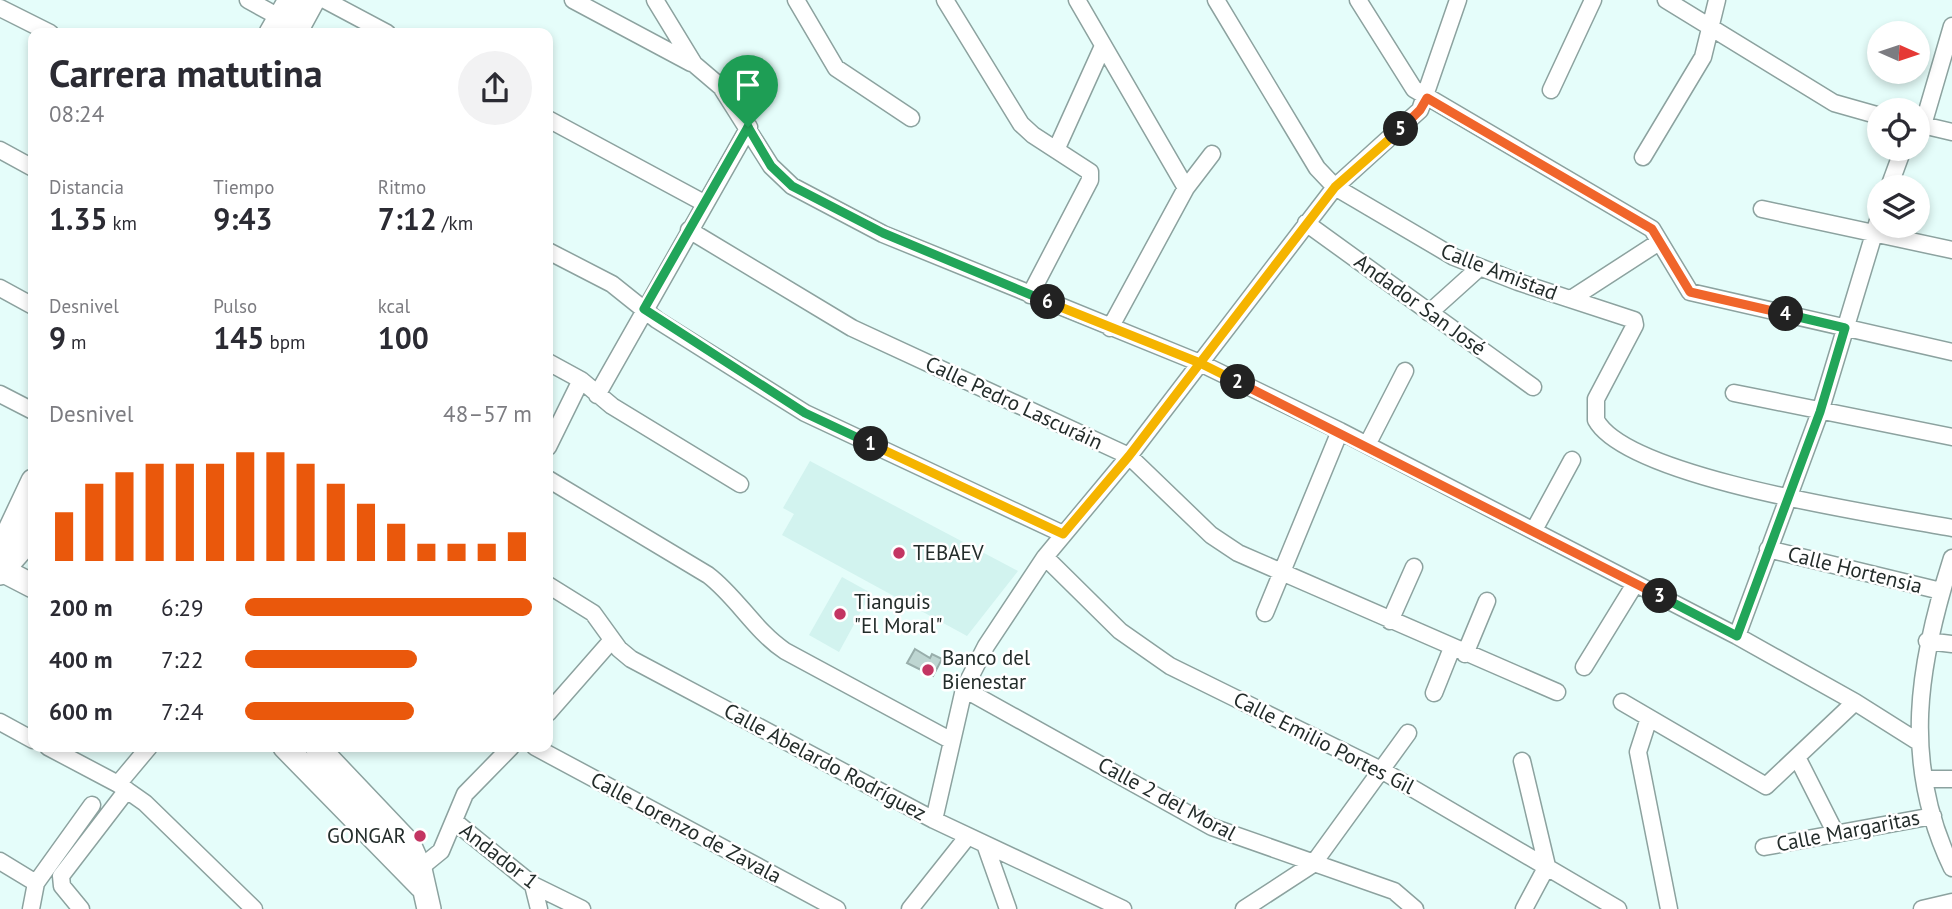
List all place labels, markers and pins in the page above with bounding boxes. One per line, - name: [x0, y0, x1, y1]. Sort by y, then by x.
- pin: [718, 55, 778, 127]
- pin: 5: [1384, 111, 1418, 146]
- pin: 6: [1030, 284, 1066, 320]
- pin: 4: [1768, 296, 1803, 332]
- pin: 2: [1220, 364, 1256, 400]
- pin: 1: [854, 426, 888, 462]
- place label: TEBAEV: [913, 539, 984, 566]
- marker: TEBAEV: [891, 545, 907, 561]
- pin: 3: [1642, 578, 1678, 614]
- place label: Tianguis "El Moral": [854, 588, 943, 639]
- marker: Tianguis "El Moral": [832, 606, 848, 622]
- place label: Banco del Bienestar: [942, 644, 1030, 695]
- marker: Banco del Bienestar: [920, 662, 936, 678]
- place label: GONGAR: [327, 822, 406, 849]
- marker: GONGAR: [412, 828, 428, 844]

